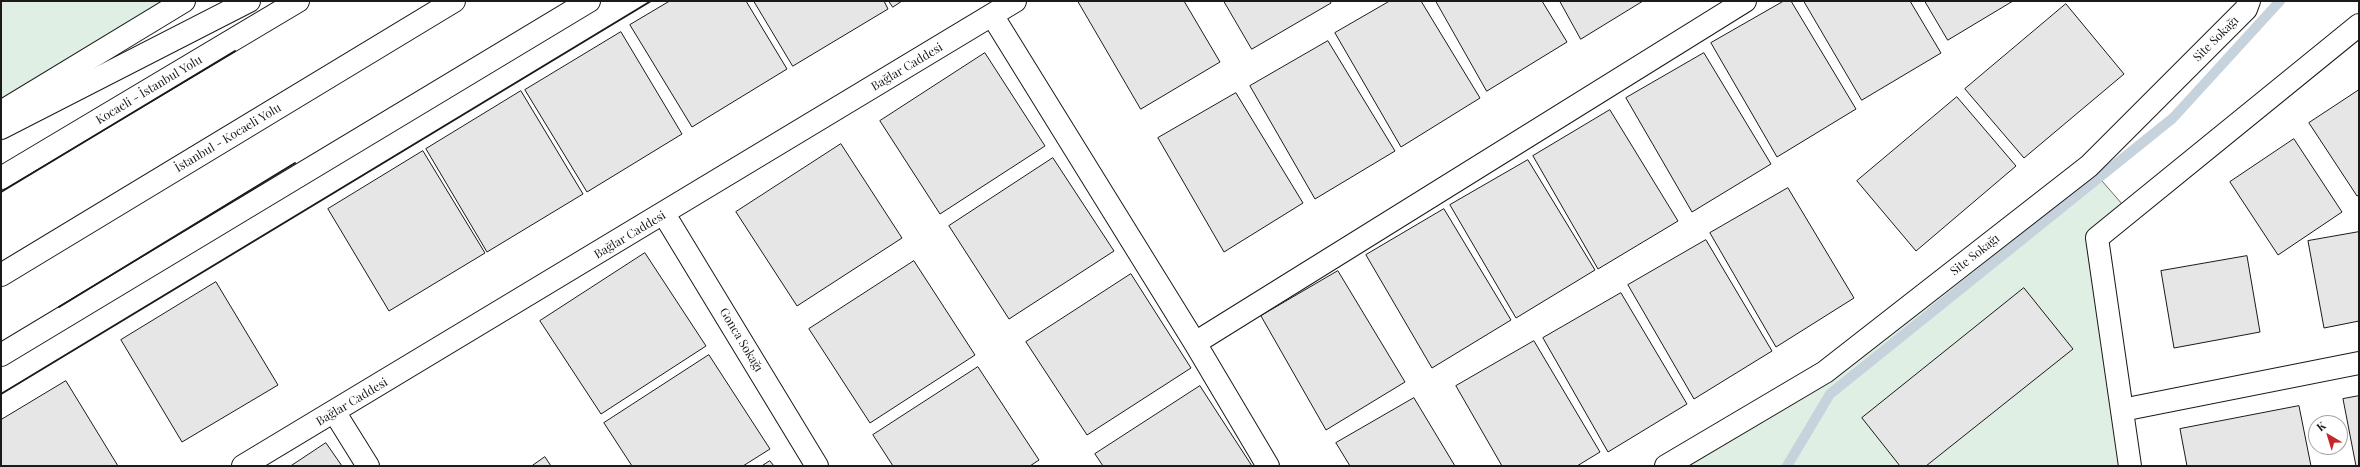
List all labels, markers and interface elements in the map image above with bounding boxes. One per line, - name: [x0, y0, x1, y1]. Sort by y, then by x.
- street label: Site Sokağı: [2190, 13, 2242, 65]
- street label: Bağlar Caddesi: [869, 40, 945, 94]
- street label: Kocaeli - İstanbul Yolu: [93, 53, 205, 127]
- street label: İstanbul - Kocaeli Yolu: [172, 101, 284, 175]
- street label: Bağlar Caddesi: [592, 208, 668, 262]
- street label: Site Sokağı: [1947, 231, 2003, 279]
- street label: Gonca Sokağı: [716, 305, 766, 375]
- street label: Bağlar Caddesi: [314, 375, 390, 429]
- north arrow: [2308, 415, 2348, 455]
- text: K: [2313, 418, 2329, 434]

